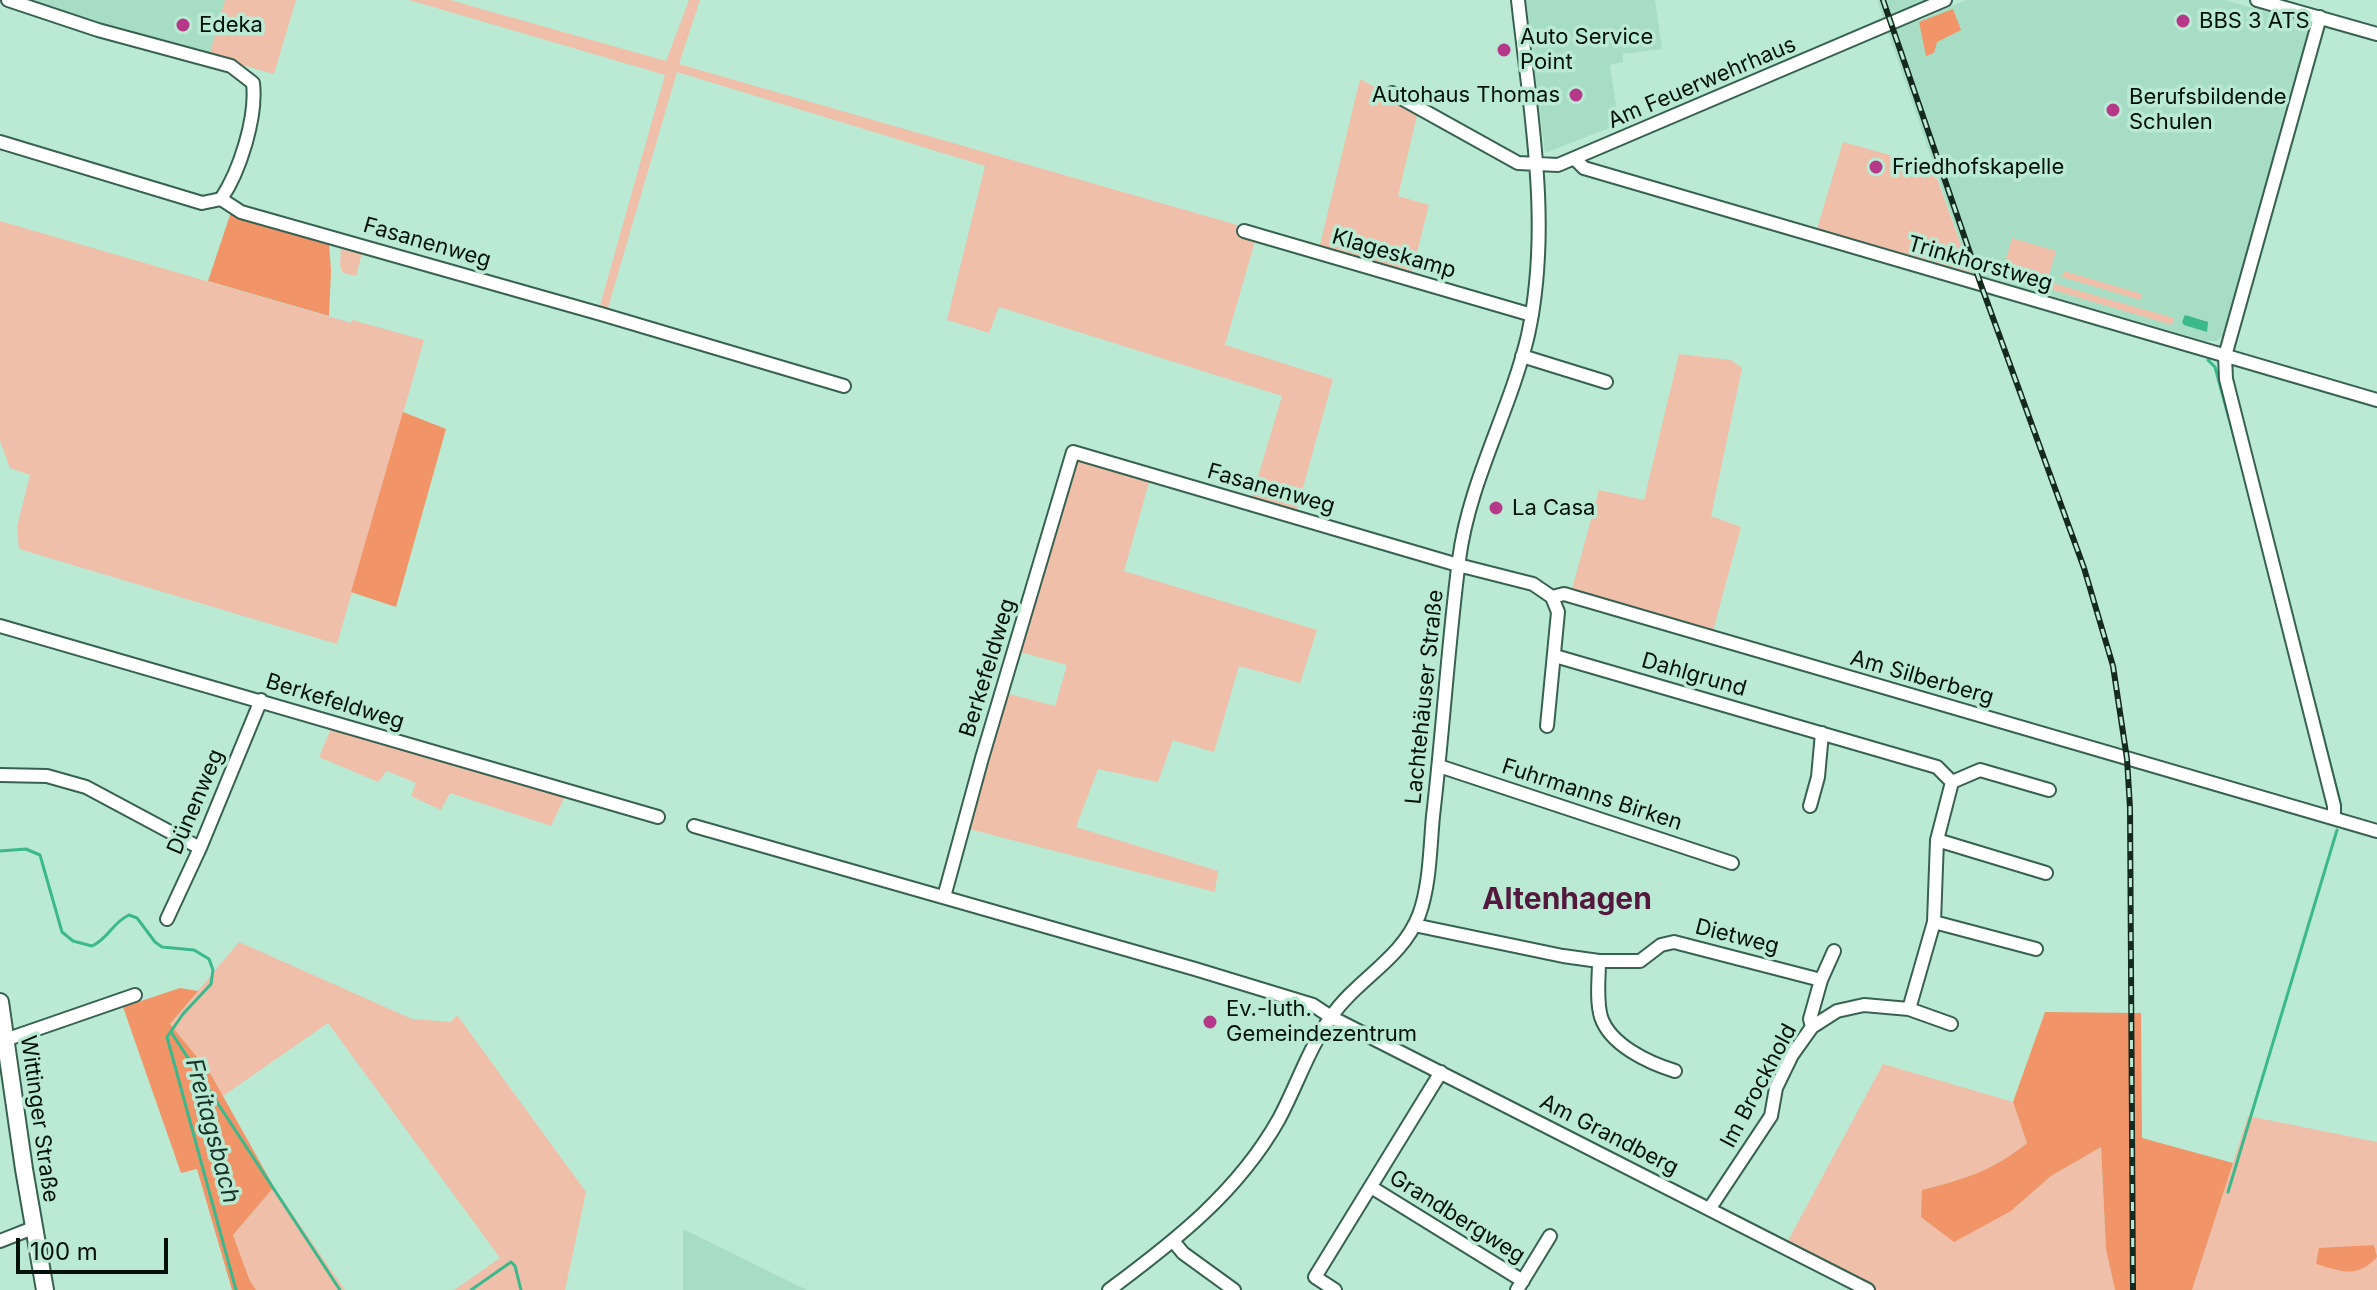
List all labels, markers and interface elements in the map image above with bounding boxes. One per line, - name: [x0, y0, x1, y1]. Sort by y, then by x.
- place label: BBS 3 ATS: [2199, 8, 2309, 34]
- place label: Edeka: [199, 12, 263, 38]
- marker: BBS 3 ATS: [2174, 12, 2192, 30]
- marker: Edeka: [174, 16, 192, 34]
- place label: Auto Service Point: [1520, 24, 1653, 76]
- street label: Am Feuerwehrhaus: [1604, 31, 1800, 135]
- marker: Auto Service Point: [1495, 41, 1513, 59]
- place label: Autohaus Thomas: [1372, 82, 1560, 108]
- place label: Berufsbildende Schulen: [2129, 84, 2286, 136]
- marker: Autohaus Thomas: [1567, 86, 1585, 104]
- marker: Berufsbildende Schulen: [2104, 101, 2122, 119]
- place label: Friedhofskapelle: [1892, 154, 2064, 180]
- marker: Friedhofskapelle: [1867, 158, 1885, 176]
- street label: Fasanenweg: [360, 212, 494, 274]
- street label: Klageskamp: [1329, 224, 1459, 284]
- street label: Trinkhorstweg: [1904, 231, 2056, 297]
- street label: Fasanenweg: [1204, 458, 1338, 520]
- place label: La Casa: [1512, 495, 1595, 521]
- marker: La Casa: [1487, 499, 1505, 517]
- street label: Lachtehäuser Straße: [1401, 588, 1449, 806]
- street label: Berkefeldweg: [954, 596, 1022, 740]
- street label: Am Silberberg: [1847, 645, 1997, 711]
- street label: Dahlgrund: [1639, 647, 1749, 703]
- street label: Berkefeldweg: [263, 668, 407, 736]
- street label: Dünenweg: [162, 745, 230, 859]
- street label: Fuhrmanns Birken: [1498, 753, 1686, 837]
- district label: Altenhagen: [1482, 882, 1652, 918]
- street label: Dietweg: [1692, 914, 1782, 960]
- place label: Ev.-luth. Gemeindezentrum: [1226, 996, 1417, 1048]
- marker: Ev.-luth. Gemeindezentrum: [1201, 1013, 1219, 1031]
- street label: Im Brockhold: [1715, 1020, 1803, 1152]
- street label: Wittinger Straße: [14, 1034, 64, 1204]
- water label: Freitagsbach: [179, 1055, 245, 1207]
- street label: Am Grandberg: [1535, 1089, 1683, 1181]
- street label: Grandbergweg: [1384, 1165, 1530, 1269]
- scale bar: [20, 1222, 172, 1272]
- text: 100 m: [30, 1237, 98, 1266]

